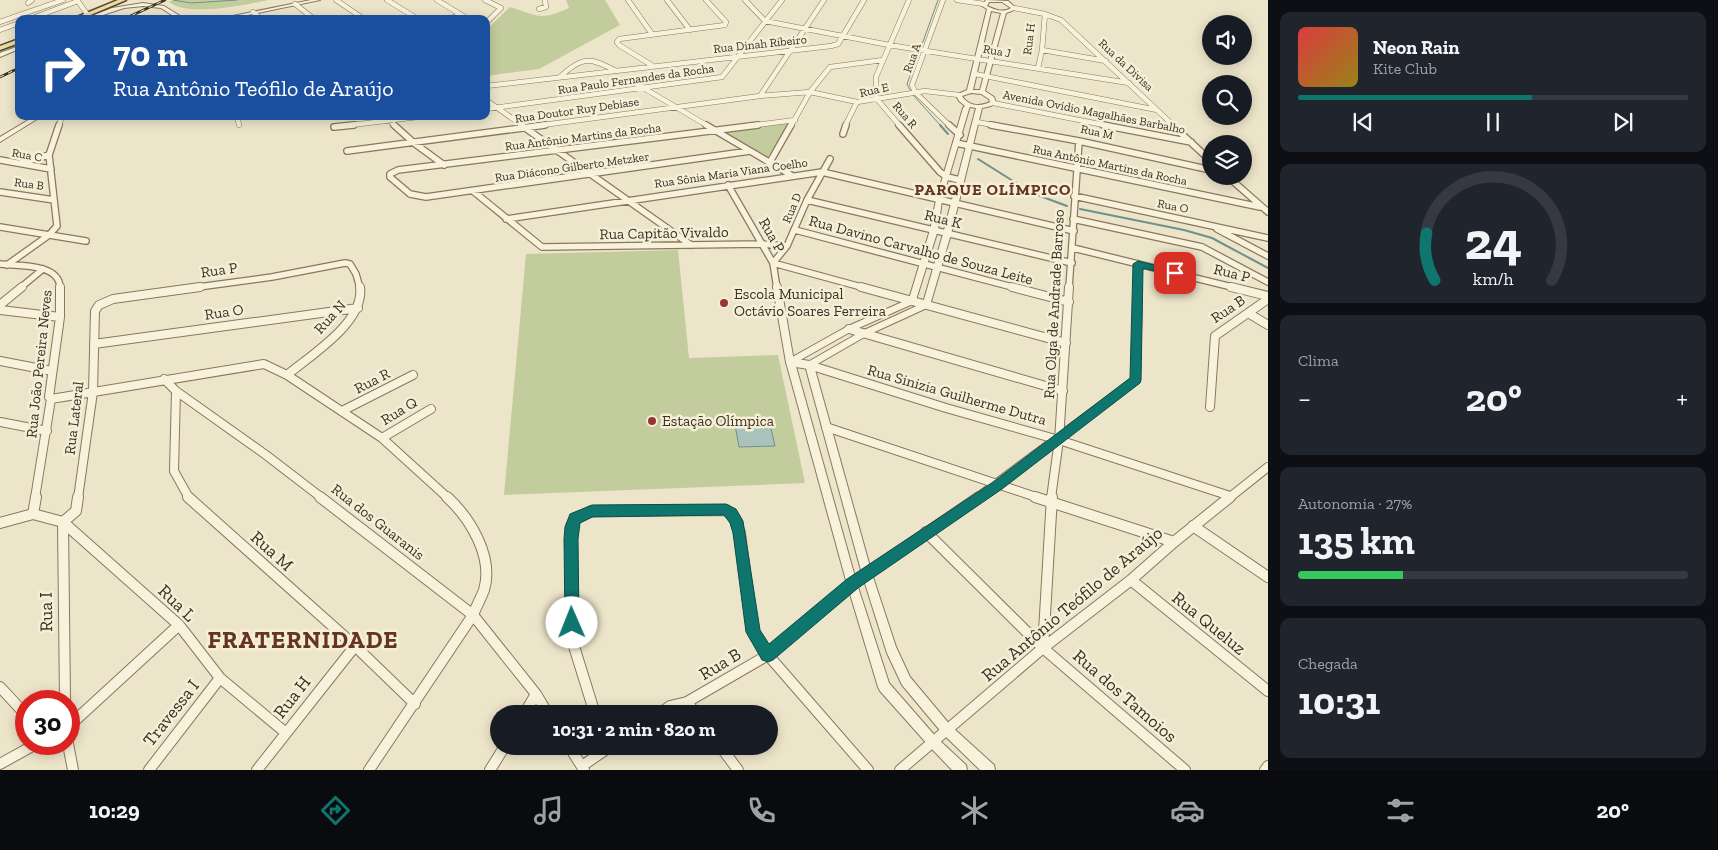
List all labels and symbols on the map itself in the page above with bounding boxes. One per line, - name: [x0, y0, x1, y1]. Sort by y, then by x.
- street label: Rua H: [1020, 22, 1038, 56]
- street label: Rua Dinah Ribeiro: [713, 32, 807, 56]
- street label: Rua da Divisa: [1096, 36, 1156, 94]
- street label: Rua A: [900, 41, 924, 75]
- street label: Rua J: [982, 42, 1012, 60]
- street label: Rua Paulo Fernandes da Rocha: [557, 61, 715, 97]
- street label: Rua E: [858, 80, 890, 100]
- street label: Avenida Ovídio Magalhães Barbalho: [1002, 87, 1186, 137]
- street label: Rua Doutor Ruy Debiase: [514, 94, 640, 126]
- street label: Rua R: [890, 99, 921, 131]
- street label: Rua Antônio Martins da Rocha: [504, 120, 662, 154]
- street label: Rua M: [1079, 122, 1115, 142]
- street label: Rua Antônio Martins da Rocha: [1032, 142, 1189, 188]
- street label: Rua C: [11, 145, 43, 165]
- street label: Rua Diácono Gilberto Metzker: [494, 149, 650, 185]
- street label: Rua Sônia Maria Viana Coelho: [654, 155, 808, 191]
- street label: Rua B: [13, 175, 45, 193]
- district label: PARQUE OLÍMPICO: [915, 180, 1071, 199]
- street label: Rua D: [779, 191, 805, 225]
- street label: Rua O: [1156, 196, 1190, 216]
- street label: Rua K: [922, 206, 964, 232]
- street label: Rua Olga de Andrade Barroso: [1040, 208, 1068, 399]
- street label: Rua Davino Carvalho de Souza Leite: [807, 211, 1035, 289]
- street label: Rua P: [755, 215, 789, 256]
- street label: Rua Capitão Vivaldo: [599, 223, 729, 243]
- pin: [1154, 252, 1196, 294]
- street label: Rua P: [199, 258, 239, 281]
- street label: Rua P: [1212, 260, 1252, 286]
- place label: Escola Municipal Octávio Soares Ferreira: [734, 285, 886, 320]
- street label: Rua João Pereira Neves: [22, 289, 56, 439]
- street label: Rua B: [1207, 291, 1249, 327]
- street label: Rua N: [310, 296, 350, 338]
- marker: Escola Municipal Octávio Soares Ferreira: [718, 297, 730, 309]
- street label: Rua O: [203, 300, 245, 324]
- street label: Rua Sinizia Guilherme Dutra: [865, 361, 1049, 429]
- street label: Rua R: [351, 364, 393, 398]
- street label: Rua Lateral: [61, 380, 87, 456]
- street label: Rua Q: [377, 393, 421, 429]
- place label: Estação Olímpica: [662, 412, 774, 430]
- marker: Estação Olímpica: [646, 415, 658, 427]
- street label: Rua dos Guaranis: [328, 480, 428, 564]
- street label: Rua Antônio Teófilo de Araújo: [977, 522, 1167, 686]
- street label: Rua M: [246, 526, 298, 576]
- street label: Rua L: [154, 580, 201, 626]
- street label: Rua Queluz: [1167, 586, 1251, 660]
- street label: Rua I: [35, 592, 57, 632]
- position arrow: [545, 596, 597, 648]
- district label: FRATERNIDADE: [208, 625, 398, 654]
- street label: Rua B: [695, 643, 745, 685]
- street label: Rua dos Tamoios: [1068, 645, 1182, 747]
- street label: Rua H: [269, 671, 315, 723]
- street label: Travessa I: [138, 675, 204, 751]
- speed limit sign: 30: [15, 690, 80, 755]

